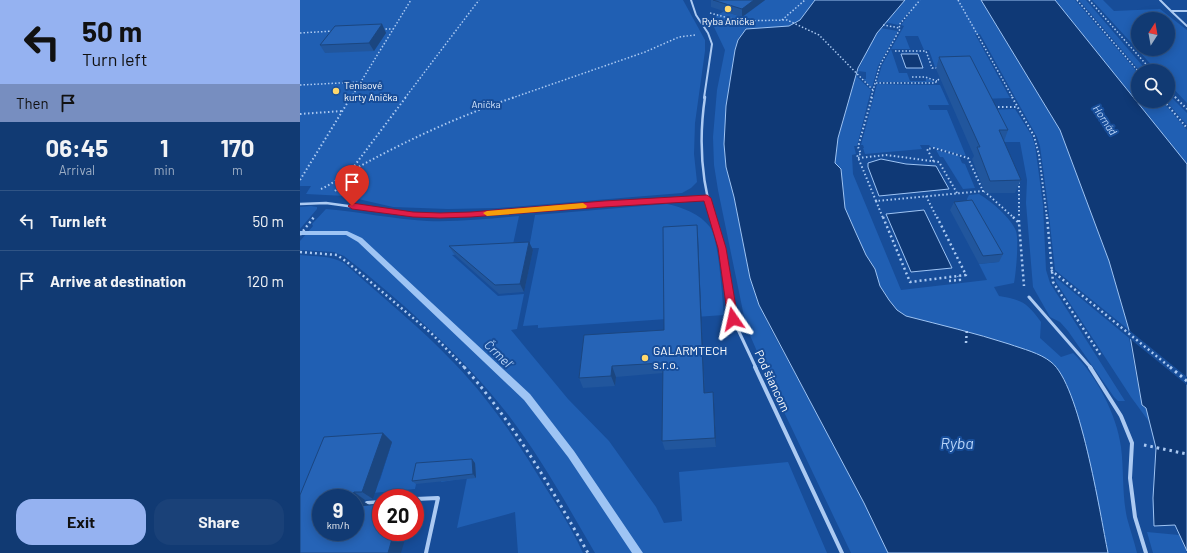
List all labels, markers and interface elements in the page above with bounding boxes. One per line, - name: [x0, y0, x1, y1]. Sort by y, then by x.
- marker: Ryba Anička: [723, 4, 733, 14]
- north arrow: [1131, 12, 1175, 56]
- map controls: [1131, 12, 1175, 108]
- text: 50 m: [82, 14, 142, 48]
- place label: Ryba Anička: [702, 15, 754, 27]
- icon: left: [16, 16, 68, 68]
- text: Turn left: [82, 48, 148, 70]
- button: search: [1131, 64, 1175, 108]
- place label: Tenisové kurty Anička: [344, 79, 398, 103]
- marker: Tenisové kurty Anička: [331, 86, 341, 96]
- icon: arrive: [57, 92, 79, 114]
- text: Then: [16, 94, 49, 112]
- park label: Anička: [471, 98, 501, 110]
- water label: Hornád: [1091, 102, 1120, 137]
- text: 06:45: [46, 133, 108, 162]
- text: 1: [160, 133, 169, 162]
- text: 170: [220, 133, 254, 162]
- text: Arrival: [59, 162, 95, 178]
- text: min: [154, 162, 175, 178]
- text: m: [232, 162, 243, 178]
- pin: [335, 165, 369, 206]
- icon: arrive: [341, 171, 363, 193]
- icon: left: [16, 210, 38, 232]
- text: Turn left: [50, 212, 106, 230]
- text: 50 m: [252, 212, 284, 230]
- icon: arrive: [16, 270, 38, 292]
- text: Arrive at destination: [50, 272, 186, 290]
- text: 120 m: [247, 272, 284, 290]
- position arrow: [712, 298, 754, 340]
- water label: Črmeľ: [481, 336, 517, 372]
- place label: GALARMTECH s.r.o.: [653, 343, 727, 371]
- street label: Pod šiancom: [753, 348, 793, 414]
- marker: GALARMTECH s.r.o.: [640, 353, 650, 363]
- water label: Ryba: [940, 433, 974, 452]
- speed limit sign: 20: [372, 489, 424, 541]
- text: 9: [333, 498, 343, 522]
- button: Exit: [16, 499, 146, 545]
- button: Share: [154, 499, 284, 545]
- text: km/h: [327, 519, 349, 531]

